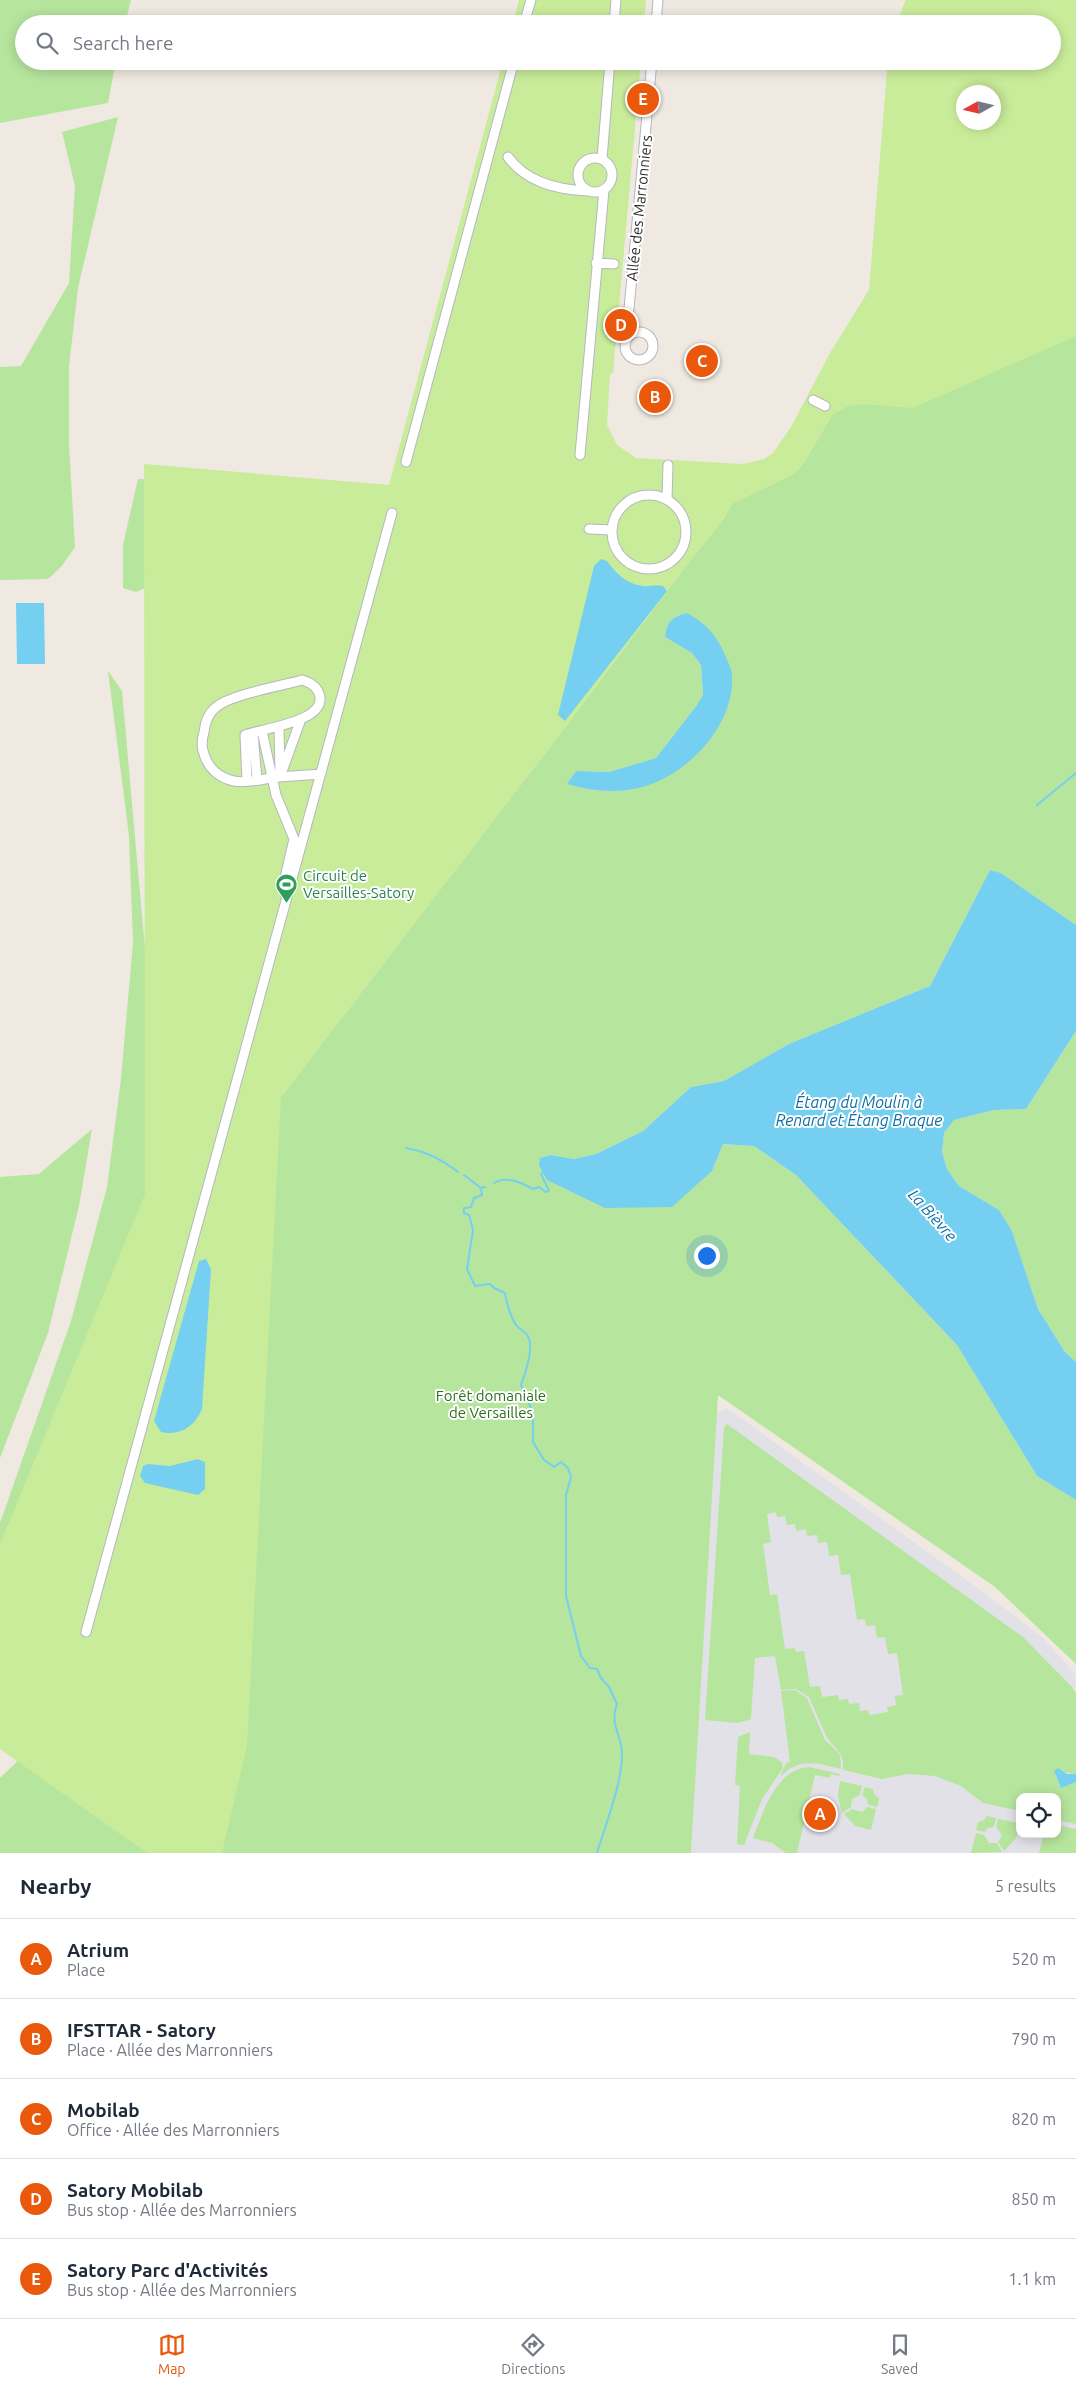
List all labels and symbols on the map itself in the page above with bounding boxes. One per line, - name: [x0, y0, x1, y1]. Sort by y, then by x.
- pin: E: [627, 80, 659, 118]
- north arrow: [956, 85, 1001, 130]
- street label: Allée des Marronniers: [623, 134, 655, 282]
- pin: D: [605, 306, 637, 344]
- pin: C: [686, 342, 718, 380]
- pin: B: [639, 378, 671, 416]
- place label: Circuit de Versailles-Satory: [303, 867, 414, 901]
- sports icon: Circuit de Versailles-Satory: [275, 872, 299, 903]
- water label: Étang du Moulin à Renard et Étang Braque: [776, 1091, 942, 1129]
- water label: La Bièvre: [905, 1185, 961, 1245]
- your location: [694, 1243, 720, 1269]
- park label: Forêt domaniale de Versailles: [436, 1387, 546, 1421]
- pin: A: [804, 1795, 836, 1833]

